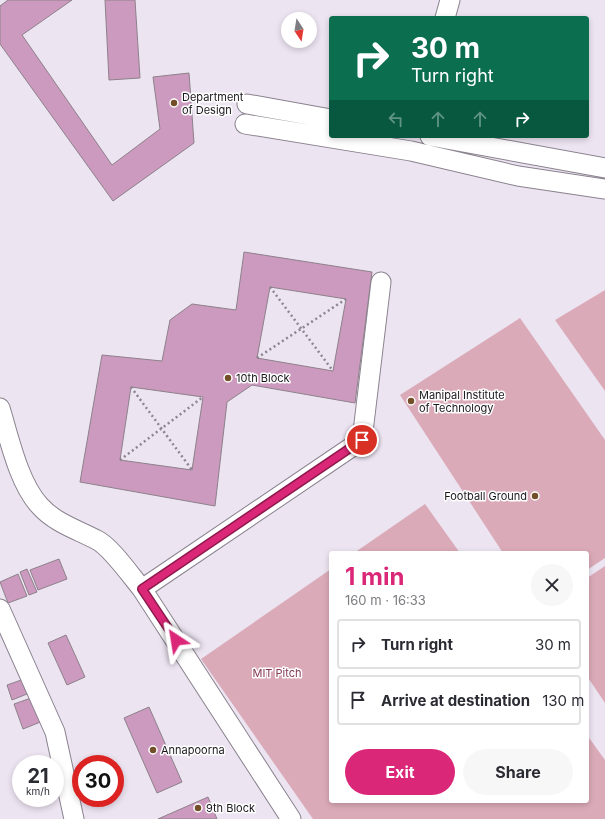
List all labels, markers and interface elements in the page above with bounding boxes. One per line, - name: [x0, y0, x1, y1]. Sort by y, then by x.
- north arrow: [281, 12, 317, 48]
- map controls: [281, 12, 317, 48]
- text: 30 m: [411, 31, 480, 65]
- icon: right: [345, 32, 397, 84]
- text: Turn right: [411, 65, 494, 86]
- place label: Department of Design: [182, 90, 244, 117]
- marker: Department of Design: [169, 98, 179, 108]
- icon: left: [385, 108, 407, 130]
- icon: ahead: [427, 108, 449, 130]
- icon: ahead: [469, 108, 491, 130]
- icon: right: [511, 108, 533, 130]
- place label: 10th Block: [236, 371, 290, 385]
- marker: 10th Block: [223, 373, 233, 383]
- place label: Manipal Institute of Technology: [419, 388, 505, 415]
- marker: Manipal Institute of Technology: [406, 396, 416, 406]
- pin: [345, 423, 379, 457]
- icon: arrive: [351, 429, 373, 451]
- place label: Football Ground: [444, 489, 527, 503]
- marker: Football Ground: [530, 491, 540, 501]
- text: 1 min: [345, 562, 404, 591]
- button: close: [531, 564, 573, 606]
- text: 160 m · 16:33: [345, 592, 426, 608]
- position arrow: [155, 619, 197, 661]
- icon: right: [347, 633, 369, 655]
- text: Turn right: [381, 635, 453, 654]
- text: 30 m: [535, 635, 571, 654]
- park label: MIT Pitch: [252, 666, 302, 680]
- icon: arrive: [347, 689, 369, 711]
- text: Arrive at destination: [381, 691, 530, 710]
- text: 130 m: [542, 691, 584, 710]
- place label: Annapoorna: [161, 743, 225, 757]
- marker: Annapoorna: [148, 745, 158, 755]
- button: Exit: [345, 749, 455, 795]
- button: Share: [463, 749, 573, 795]
- speed limit sign: 30: [72, 755, 124, 807]
- text: 21: [27, 764, 49, 788]
- text: km/h: [26, 785, 50, 797]
- place label: 9th Block: [206, 801, 255, 815]
- marker: 9th Block: [193, 803, 203, 813]

